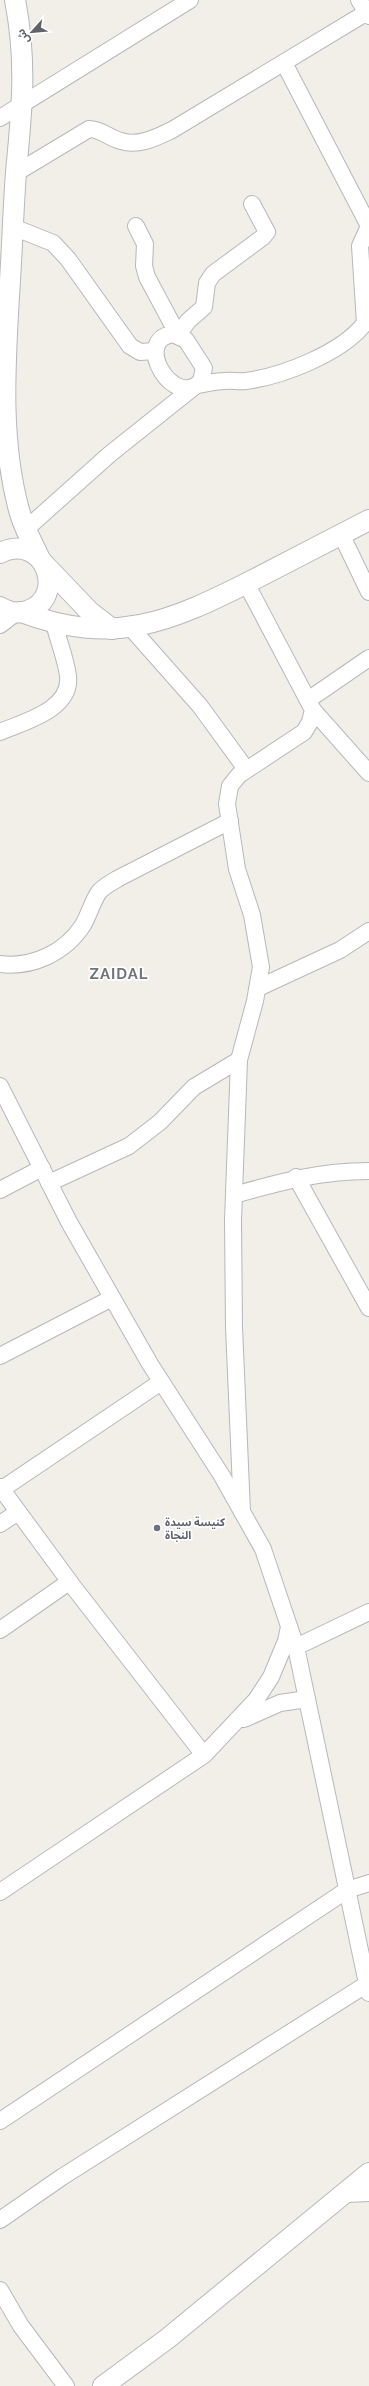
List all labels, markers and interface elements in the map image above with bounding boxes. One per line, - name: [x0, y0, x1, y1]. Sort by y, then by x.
- north arrow: [12, 12, 52, 52]
- text: ش: [14, 27, 33, 46]
- district label: ZAIDAL: [90, 965, 148, 983]
- place label: كنيسة سيدة النجاة: [165, 1516, 226, 1542]
- marker: كنيسة سيدة النجاة: [152, 1523, 162, 1533]

